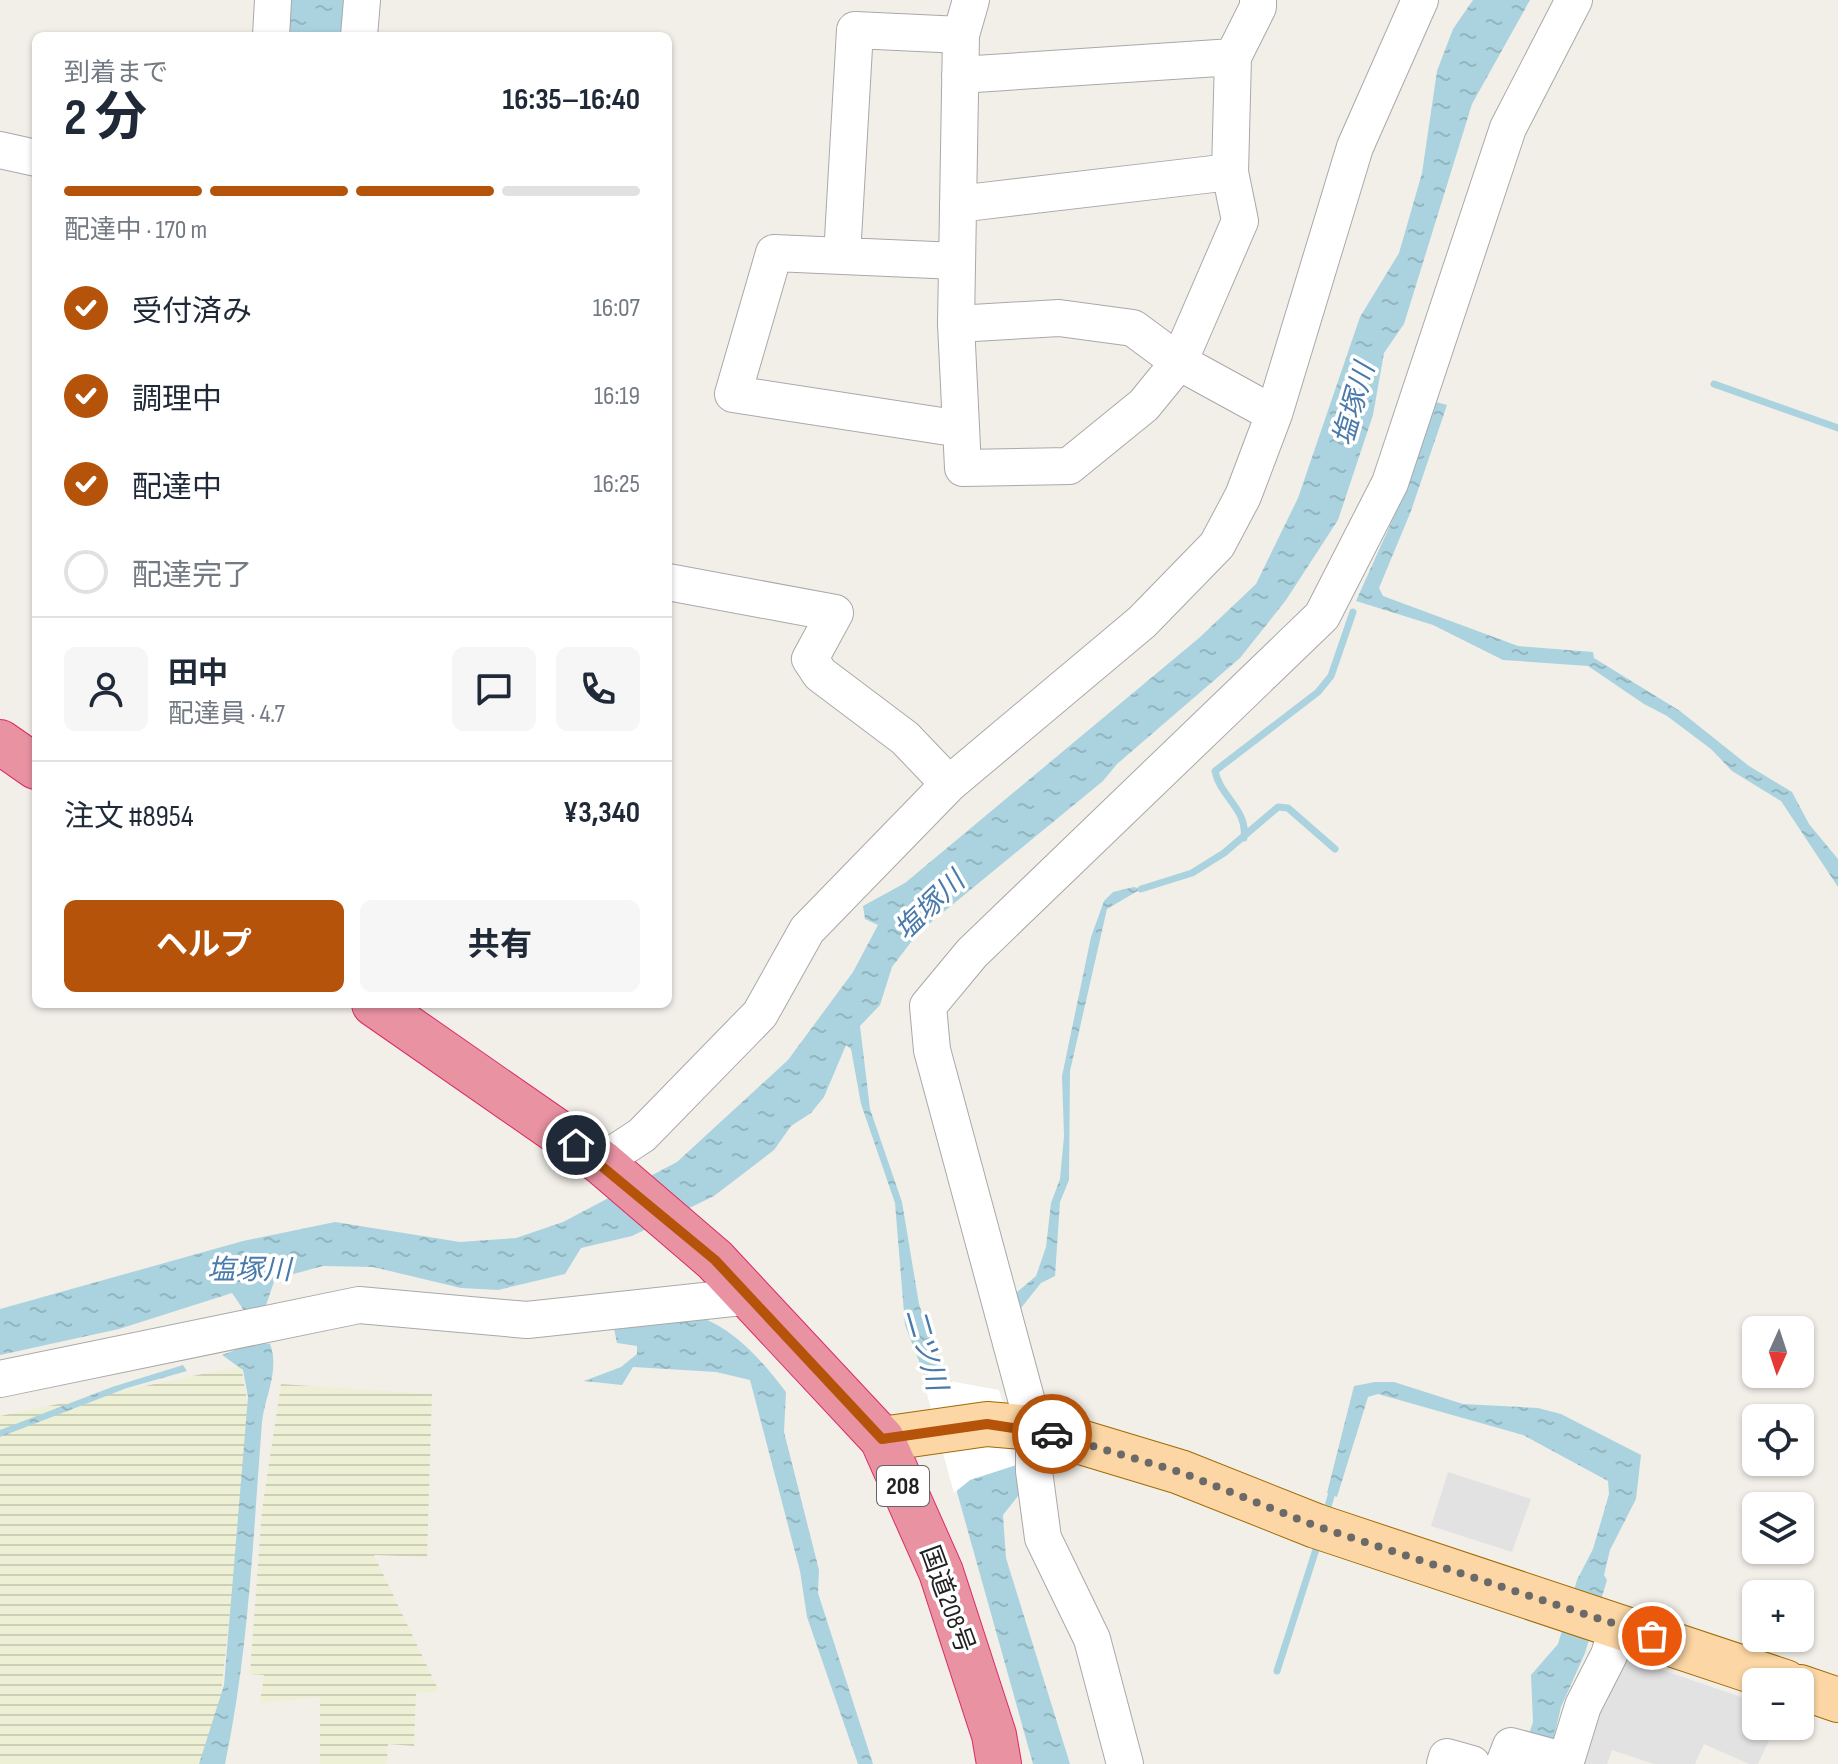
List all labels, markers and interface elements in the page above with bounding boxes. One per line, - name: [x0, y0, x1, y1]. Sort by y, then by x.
- text: 到着まで: [64, 58, 168, 89]
- text: 16:35–16:40: [503, 82, 640, 118]
- text: 2 分: [64, 87, 147, 150]
- text: 配達中 · 170 m: [64, 215, 207, 246]
- icon: check: [64, 286, 108, 330]
- text: 16:07: [593, 293, 640, 324]
- text: 受付済み: [132, 294, 252, 330]
- water label: 塩塚川: [1327, 357, 1383, 449]
- icon: check: [64, 374, 108, 418]
- text: 16:19: [594, 381, 640, 412]
- text: 調理中: [132, 382, 222, 418]
- icon: check: [64, 462, 108, 506]
- text: 16:25: [593, 469, 640, 500]
- text: 配達中: [132, 470, 222, 506]
- text: 配達完了: [132, 558, 252, 594]
- button: person: [64, 647, 148, 731]
- button: chat: [452, 647, 536, 731]
- button: phone: [556, 647, 640, 731]
- text: 田中: [168, 656, 228, 692]
- text: 配達員 · 4.7: [168, 699, 285, 730]
- text: ¥3,340: [563, 795, 640, 831]
- text: 注文 #8954: [64, 799, 194, 835]
- water label: 塩塚川: [888, 863, 974, 947]
- button: ヘルプ: [64, 900, 344, 992]
- button: 共有: [360, 900, 640, 992]
- pin: [542, 1111, 610, 1179]
- icon: home: [554, 1123, 598, 1167]
- water label: 塩塚川: [207, 1254, 294, 1287]
- water label: 二ツ川: [898, 1304, 954, 1397]
- north arrow: [1742, 1316, 1814, 1388]
- map controls: [1742, 1316, 1814, 1740]
- courier: [1012, 1394, 1092, 1474]
- button: locate: [1742, 1404, 1814, 1476]
- icon: car: [1030, 1412, 1074, 1456]
- road number: 208: [877, 1466, 929, 1506]
- button: layers: [1742, 1492, 1814, 1564]
- street label: 国道208号: [913, 1542, 980, 1657]
- button: +: [1742, 1580, 1814, 1652]
- pin: [1618, 1602, 1686, 1670]
- icon: bag: [1630, 1614, 1674, 1658]
- button: −: [1742, 1668, 1814, 1740]

